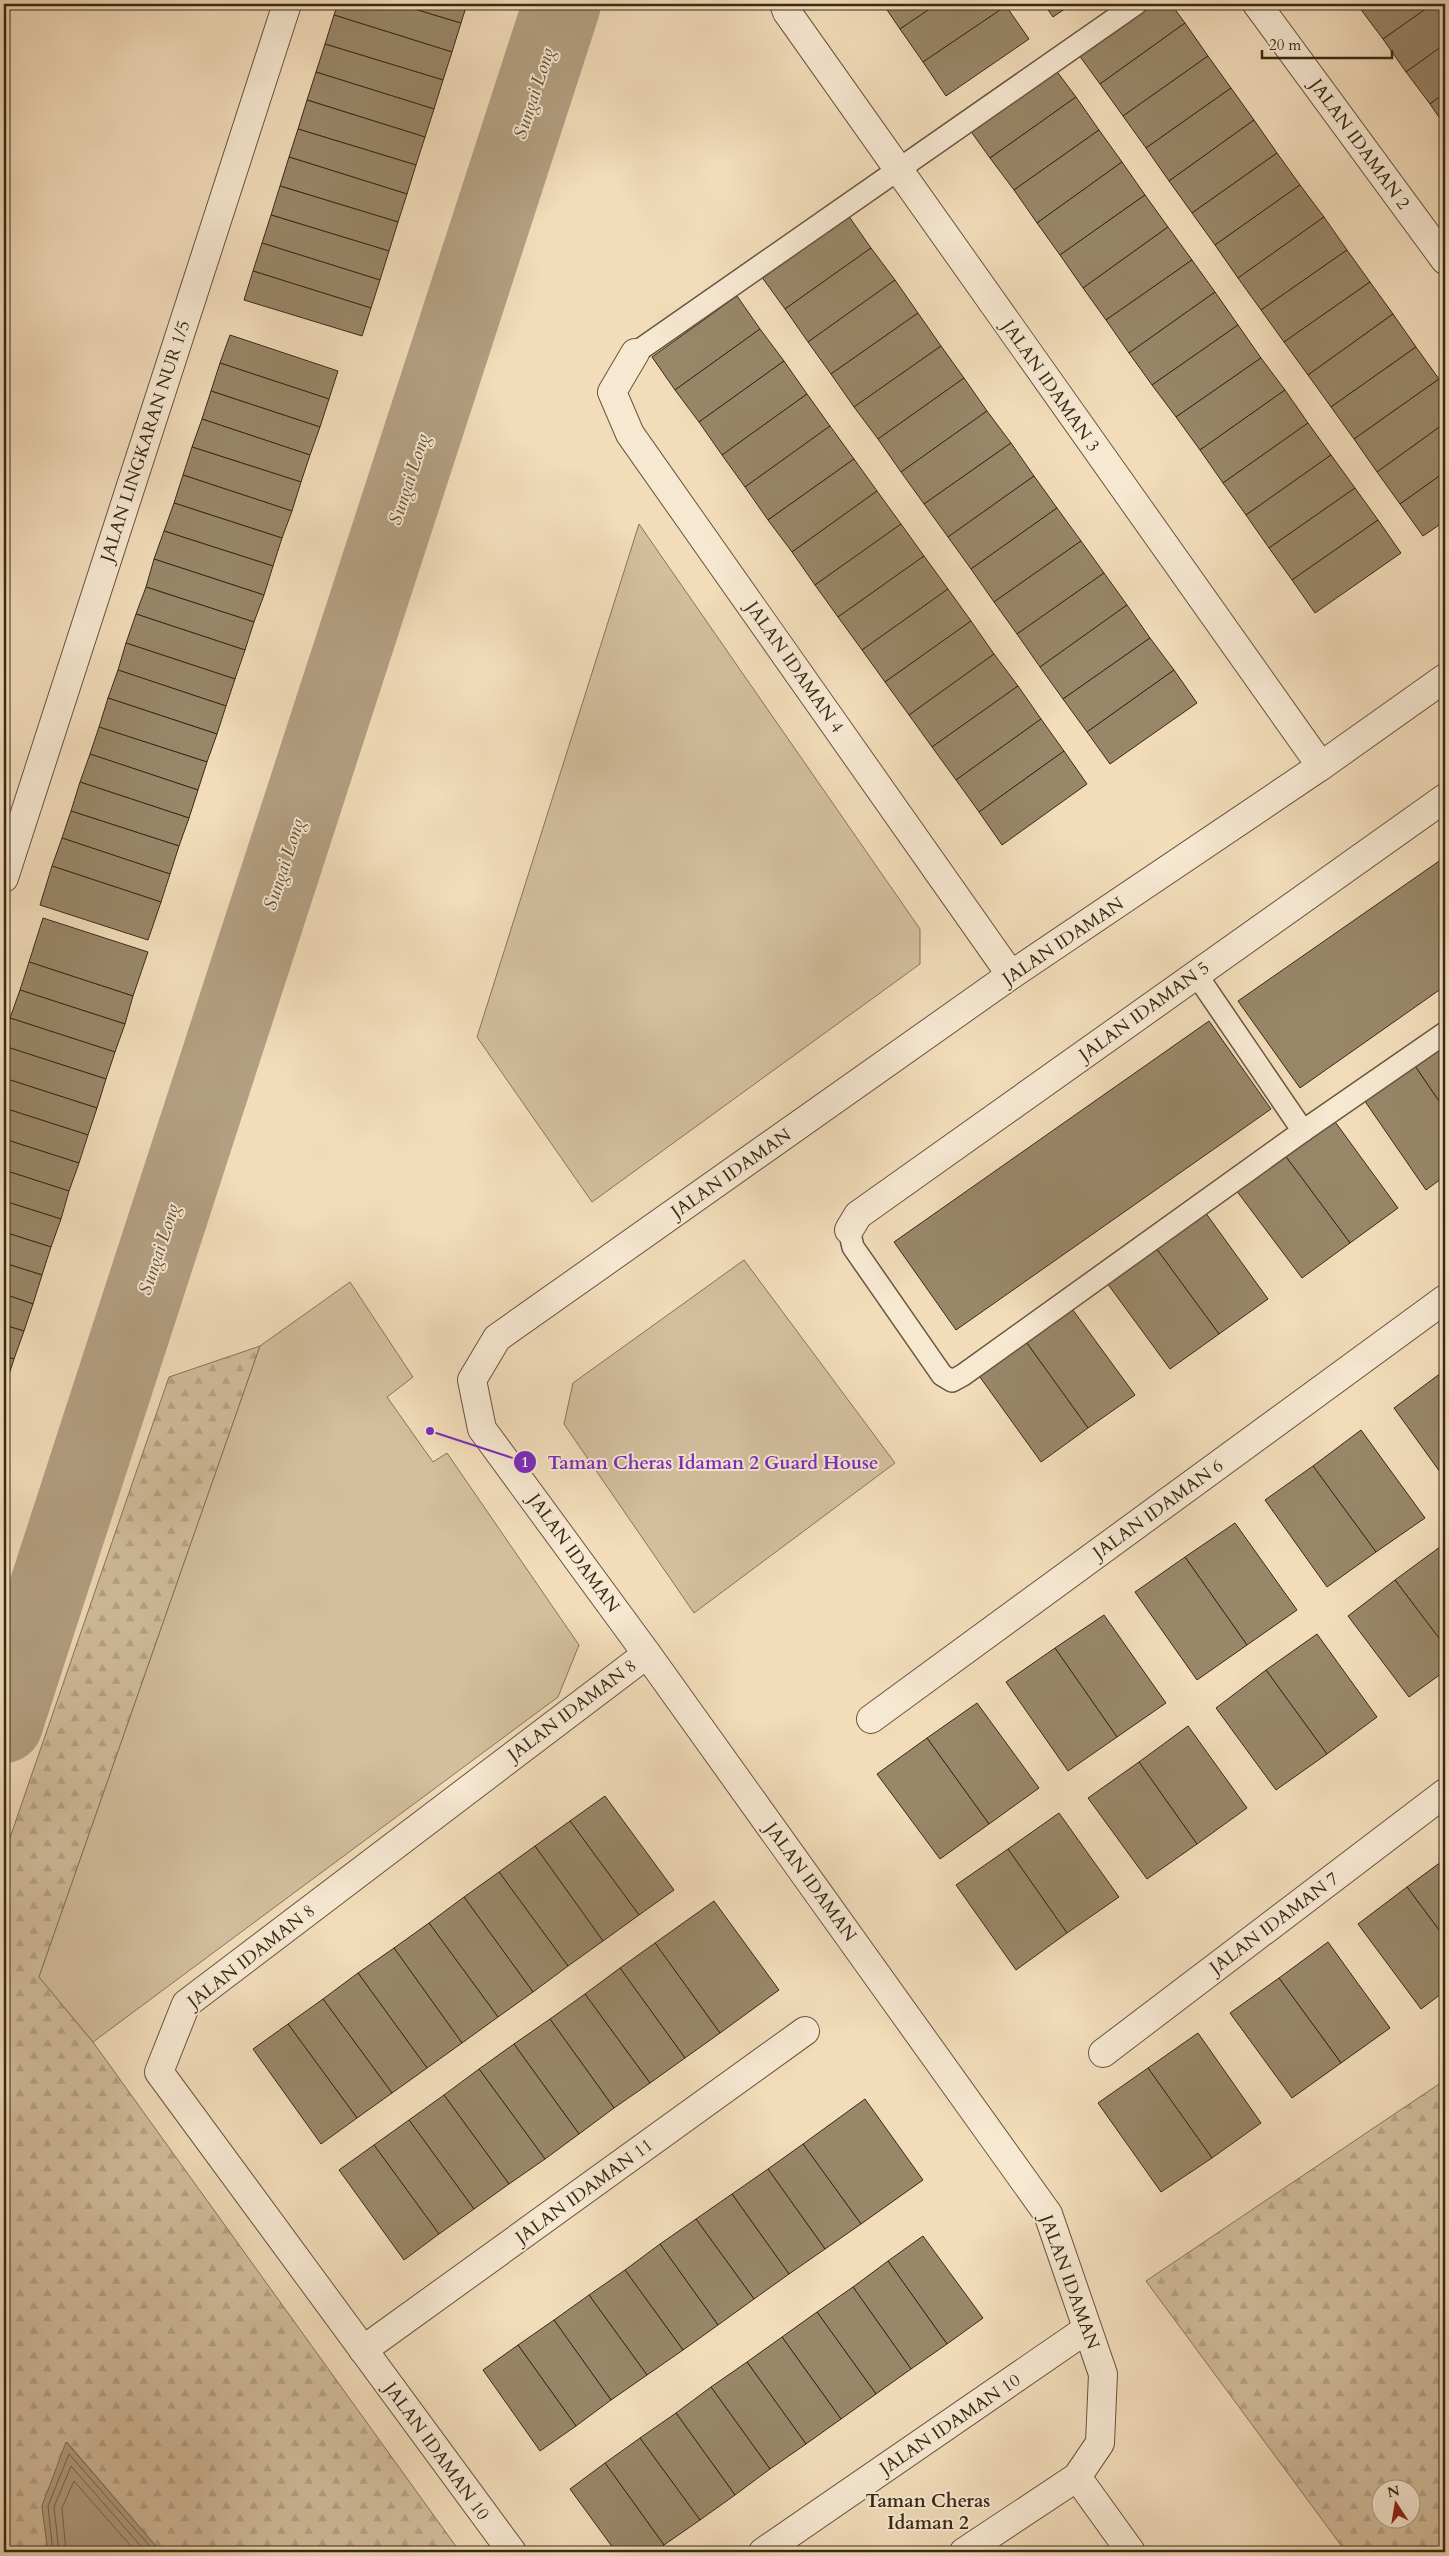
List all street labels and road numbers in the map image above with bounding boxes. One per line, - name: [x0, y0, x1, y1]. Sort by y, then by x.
- street label: JALAN IDAMAN 2: [1302, 72, 1415, 215]
- street label: JALAN IDAMAN 3: [994, 313, 1105, 457]
- street label: JALAN LINGKARAN NUR 1/5: [94, 317, 196, 568]
- street label: JALAN IDAMAN 4: [738, 594, 849, 738]
- street label: JALAN IDAMAN: [995, 891, 1129, 993]
- street label: JALAN IDAMAN 5: [1072, 956, 1215, 1069]
- street label: JALAN IDAMAN: [664, 1122, 797, 1226]
- street label: JALAN IDAMAN 6: [1086, 1454, 1229, 1567]
- street label: JALAN IDAMAN: [520, 1486, 626, 1618]
- street label: JALAN IDAMAN 8: [500, 1654, 642, 1769]
- street label: JALAN IDAMAN: [757, 1815, 863, 1947]
- street label: JALAN IDAMAN 7: [1202, 1867, 1344, 1982]
- street label: JALAN IDAMAN 8: [180, 1899, 320, 2016]
- street label: JALAN IDAMAN 11: [508, 2133, 658, 2252]
- street label: JALAN IDAMAN: [1033, 2209, 1106, 2354]
- street label: JALAN IDAMAN 10: [873, 2368, 1026, 2483]
- street label: JALAN IDAMAN 10: [376, 2375, 495, 2525]

